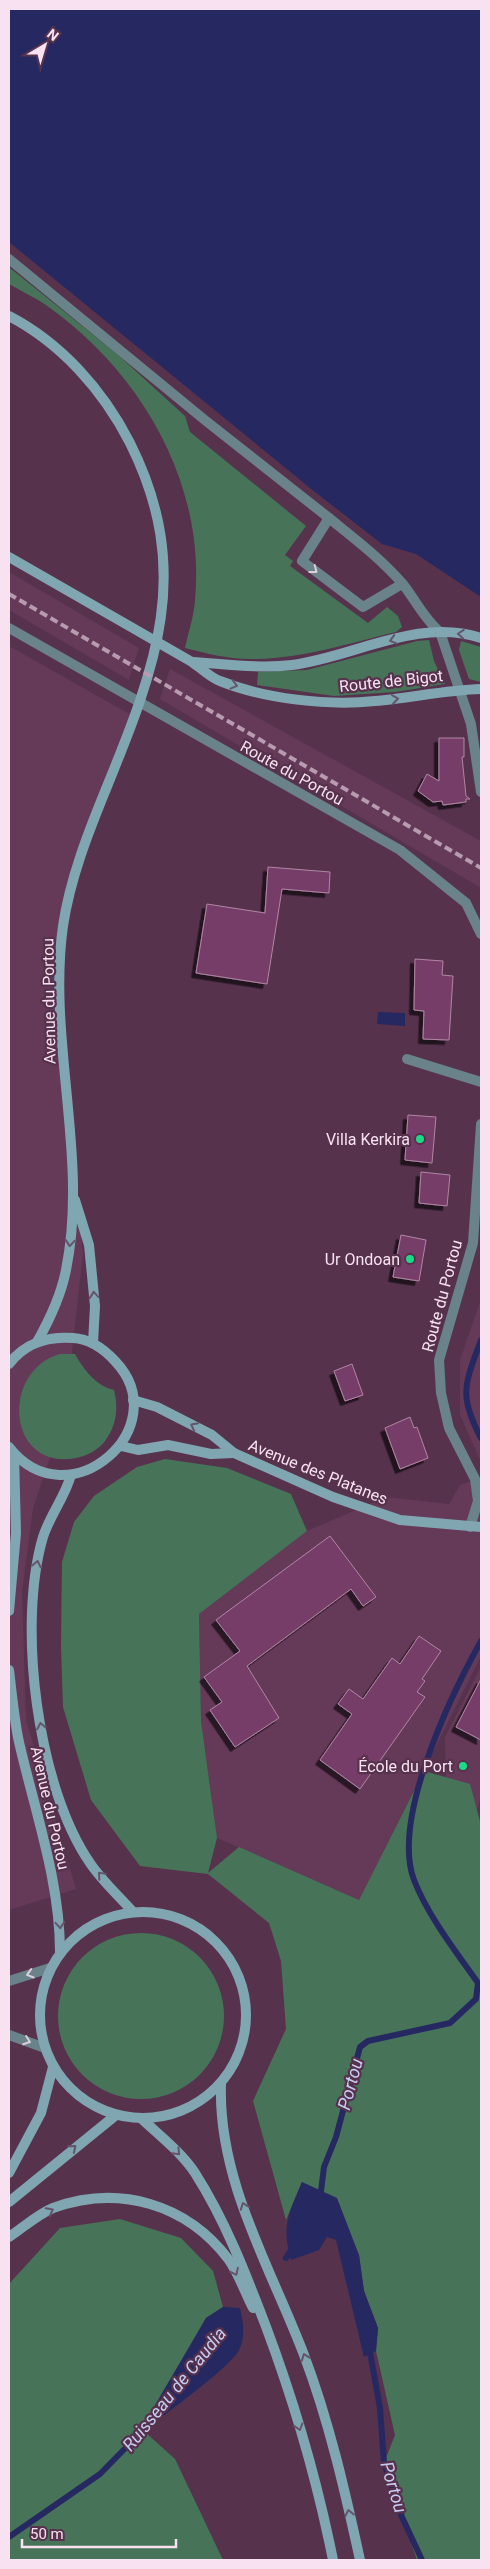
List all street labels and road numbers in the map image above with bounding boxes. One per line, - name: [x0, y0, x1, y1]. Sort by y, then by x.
- street label: Route de Bigot: [338, 666, 444, 696]
- street label: Route du Portou: [237, 737, 347, 809]
- street label: Avenue du Portou: [38, 938, 60, 1064]
- street label: Route du Portou: [418, 1238, 466, 1354]
- street label: Avenue des Platanes: [246, 1435, 390, 1509]
- street label: Avenue du Portou: [27, 1744, 73, 1872]

